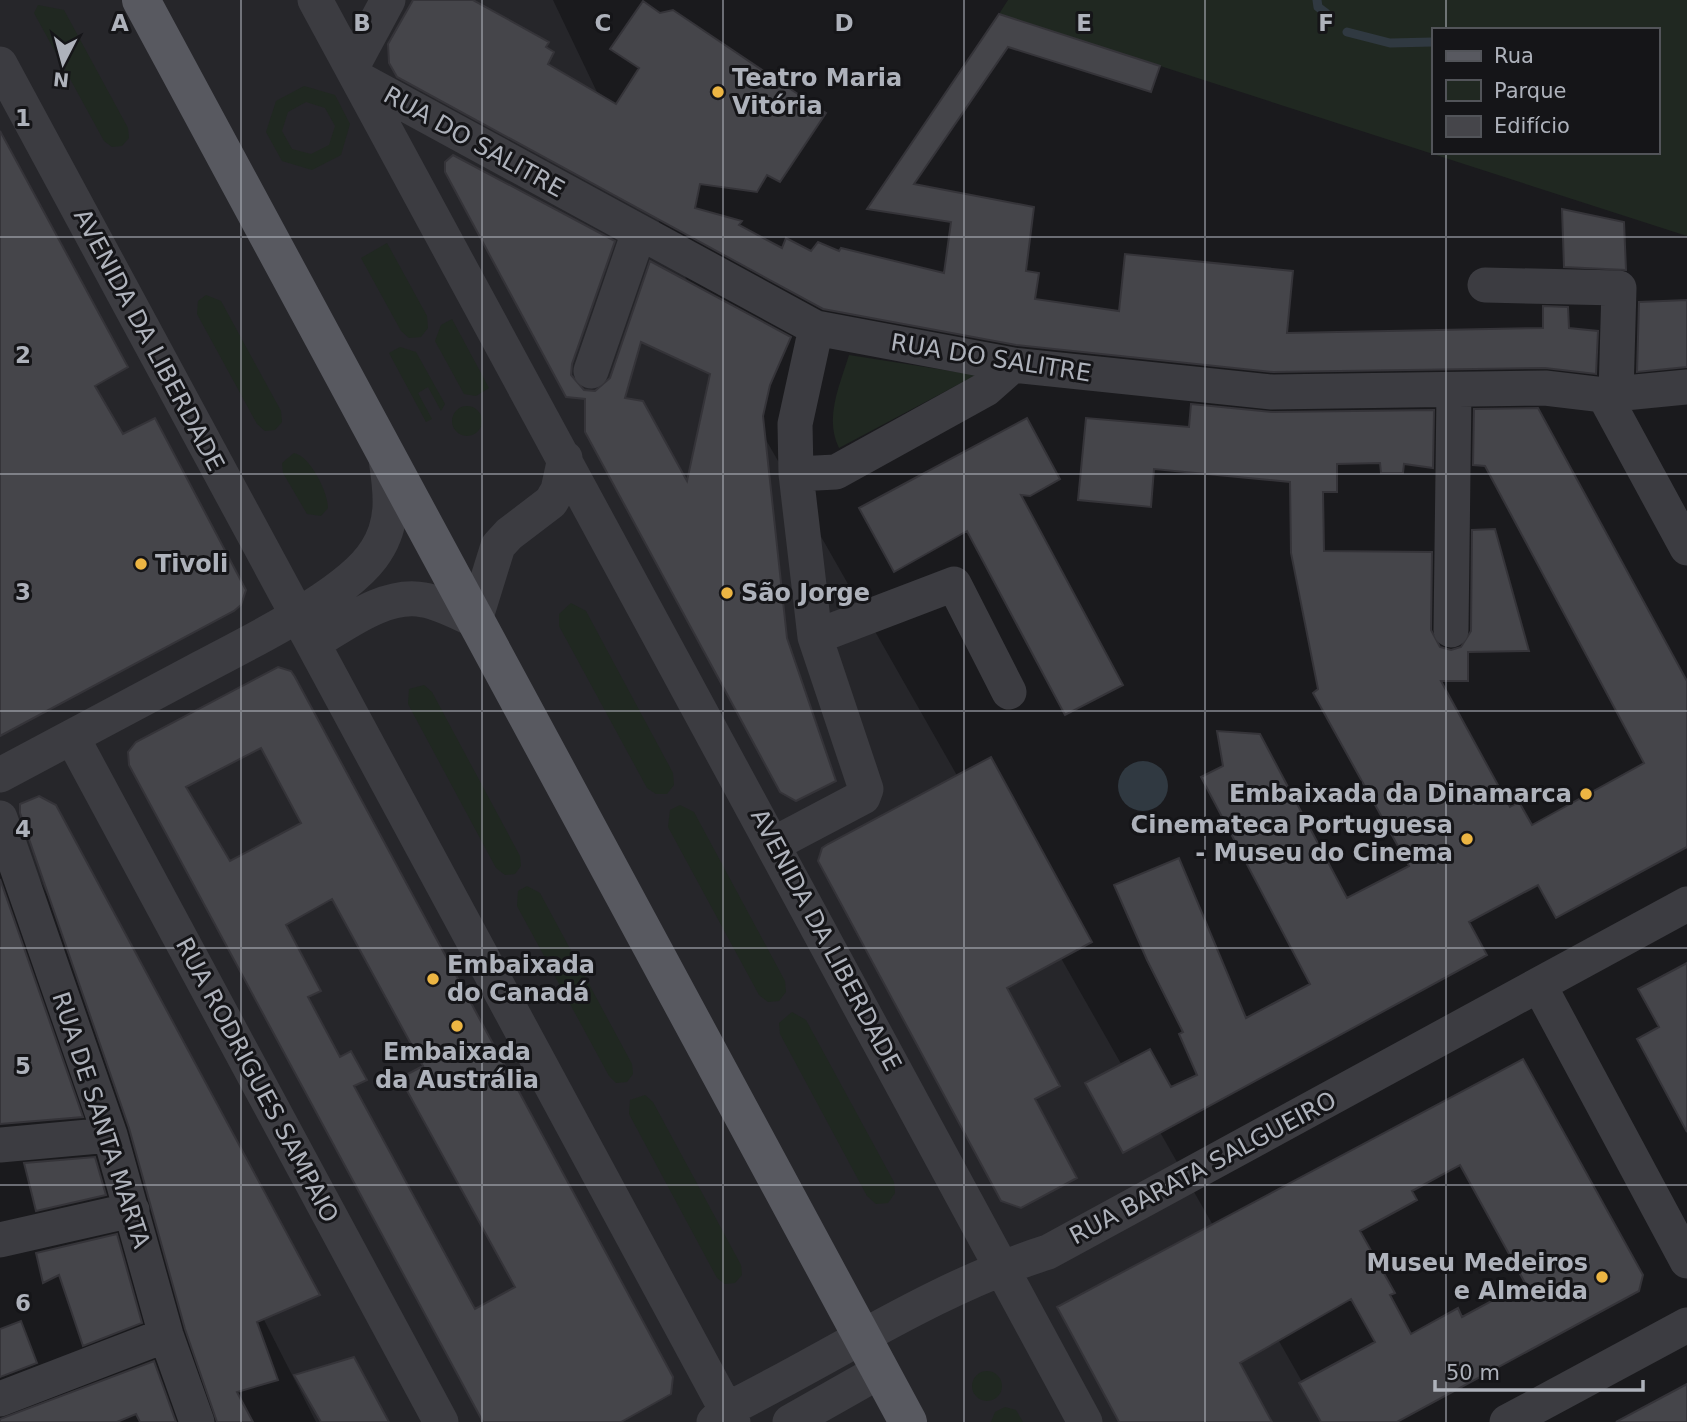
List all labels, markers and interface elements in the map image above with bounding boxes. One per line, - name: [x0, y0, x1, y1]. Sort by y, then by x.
- text: A: [111, 10, 129, 36]
- text: B: [353, 10, 371, 36]
- text: C: [595, 10, 611, 36]
- text: D: [834, 10, 854, 36]
- text: E: [1076, 10, 1092, 36]
- text: F: [1318, 10, 1334, 36]
- north arrow: [28, 28, 98, 98]
- legend: [1432, 28, 1659, 154]
- text: Rua: [1494, 44, 1534, 68]
- place label: Teatro Maria Vitória: [732, 64, 902, 120]
- text: N: [52, 68, 70, 92]
- text: Parque: [1494, 79, 1566, 103]
- street label: RUA DO SALITRE: [379, 81, 569, 203]
- marker: Teatro Maria Vitória: [710, 84, 726, 100]
- text: 1: [15, 105, 31, 131]
- text: Edifício: [1494, 114, 1570, 138]
- street label: AVENIDA DA LIBERDADE: [68, 204, 230, 476]
- street label: RUA DO SALITRE: [889, 328, 1093, 388]
- text: 2: [15, 342, 31, 368]
- place label: Tivoli: [155, 550, 228, 578]
- marker: Tivoli: [133, 556, 149, 572]
- text: 3: [15, 579, 31, 605]
- place label: São Jorge: [741, 579, 870, 607]
- marker: São Jorge: [719, 585, 735, 601]
- place label: Embaixada da Dinamarca: [1229, 780, 1572, 808]
- marker: Embaixada da Dinamarca: [1578, 786, 1594, 802]
- street label: AVENIDA DA LIBERDADE: [745, 804, 907, 1076]
- place label: Cinemateca Portuguesa - Museu do Cinema: [1131, 811, 1453, 867]
- text: 4: [15, 816, 31, 842]
- marker: Cinemateca Portuguesa - Museu do Cinema: [1459, 831, 1475, 847]
- street label: RUA RODRIGUES SAMPAIO: [170, 933, 344, 1227]
- place label: Embaixada do Canadá: [447, 951, 595, 1007]
- marker: Embaixada do Canadá: [425, 971, 441, 987]
- street label: RUA DE SANTA MARTA: [46, 988, 156, 1252]
- marker: Embaixada da Austrália: [449, 1018, 465, 1034]
- place label: Embaixada da Austrália: [375, 1038, 539, 1094]
- text: 5: [15, 1053, 31, 1079]
- street label: RUA BARATA SALGUEIRO: [1065, 1086, 1341, 1250]
- place label: Museu Medeiros e Almeida: [1367, 1249, 1588, 1305]
- marker: Museu Medeiros e Almeida: [1594, 1269, 1610, 1285]
- text: 6: [15, 1290, 31, 1316]
- scale bar: [1435, 1348, 1643, 1392]
- text: 50 m: [1446, 1361, 1500, 1385]

